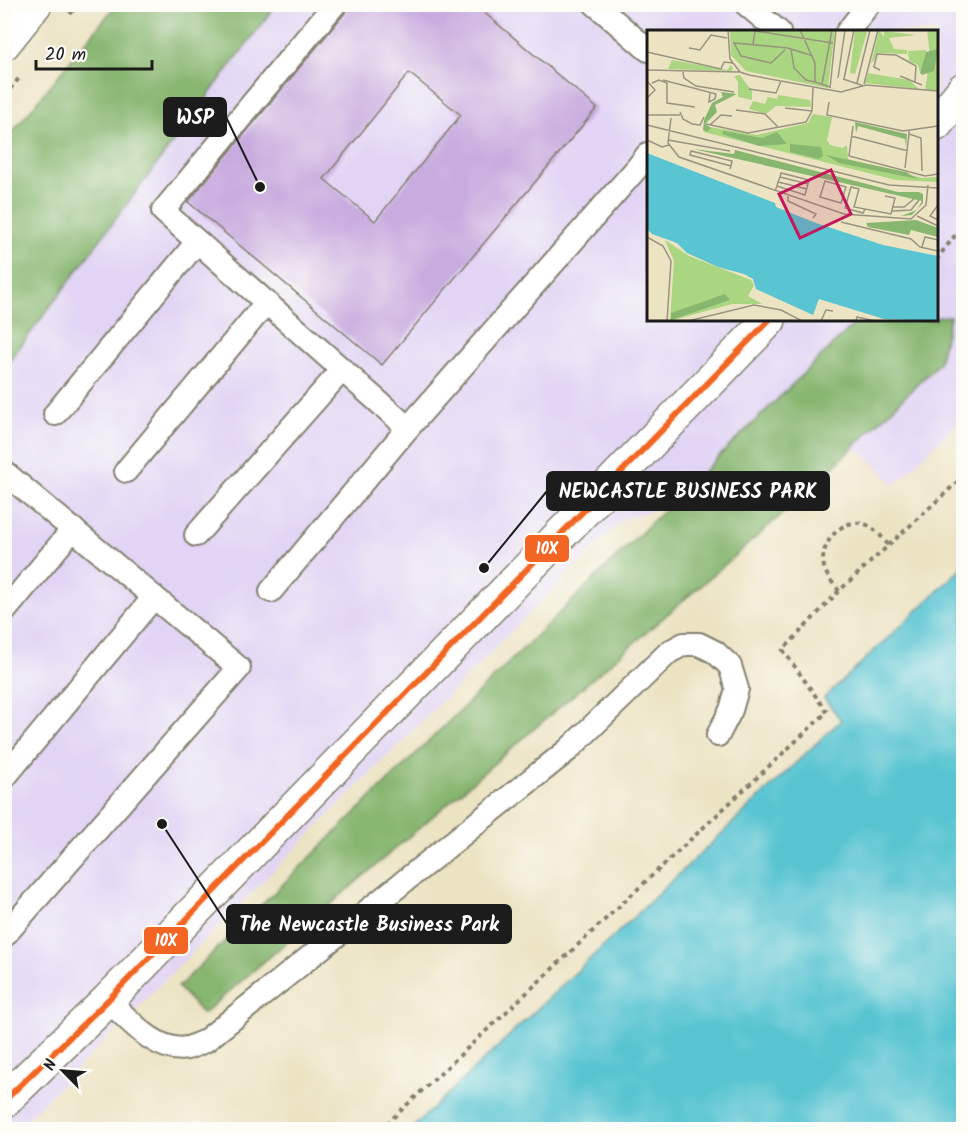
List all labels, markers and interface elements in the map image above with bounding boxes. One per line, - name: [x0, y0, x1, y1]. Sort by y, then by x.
- inset map: [647, 30, 938, 321]
- scale bar: [36, 33, 152, 71]
- text: 20 m: [45, 41, 86, 70]
- callout: WSP: [164, 98, 226, 136]
- text: WSP: [176, 103, 215, 135]
- callout: NEWCASTLE BUSINESS PARK: [547, 472, 829, 510]
- text: NEWCASTLE BUSINESS PARK: [559, 477, 817, 509]
- line badge: 10X: [524, 534, 570, 563]
- text: 10X: [536, 537, 559, 562]
- callout: The Newcastle Business Park: [227, 905, 511, 943]
- text: The Newcastle Business Park: [239, 910, 500, 942]
- line badge: 10X: [143, 926, 189, 955]
- text: 10X: [155, 929, 178, 954]
- north arrow: [33, 1041, 93, 1101]
- text: N: [37, 1055, 64, 1075]

